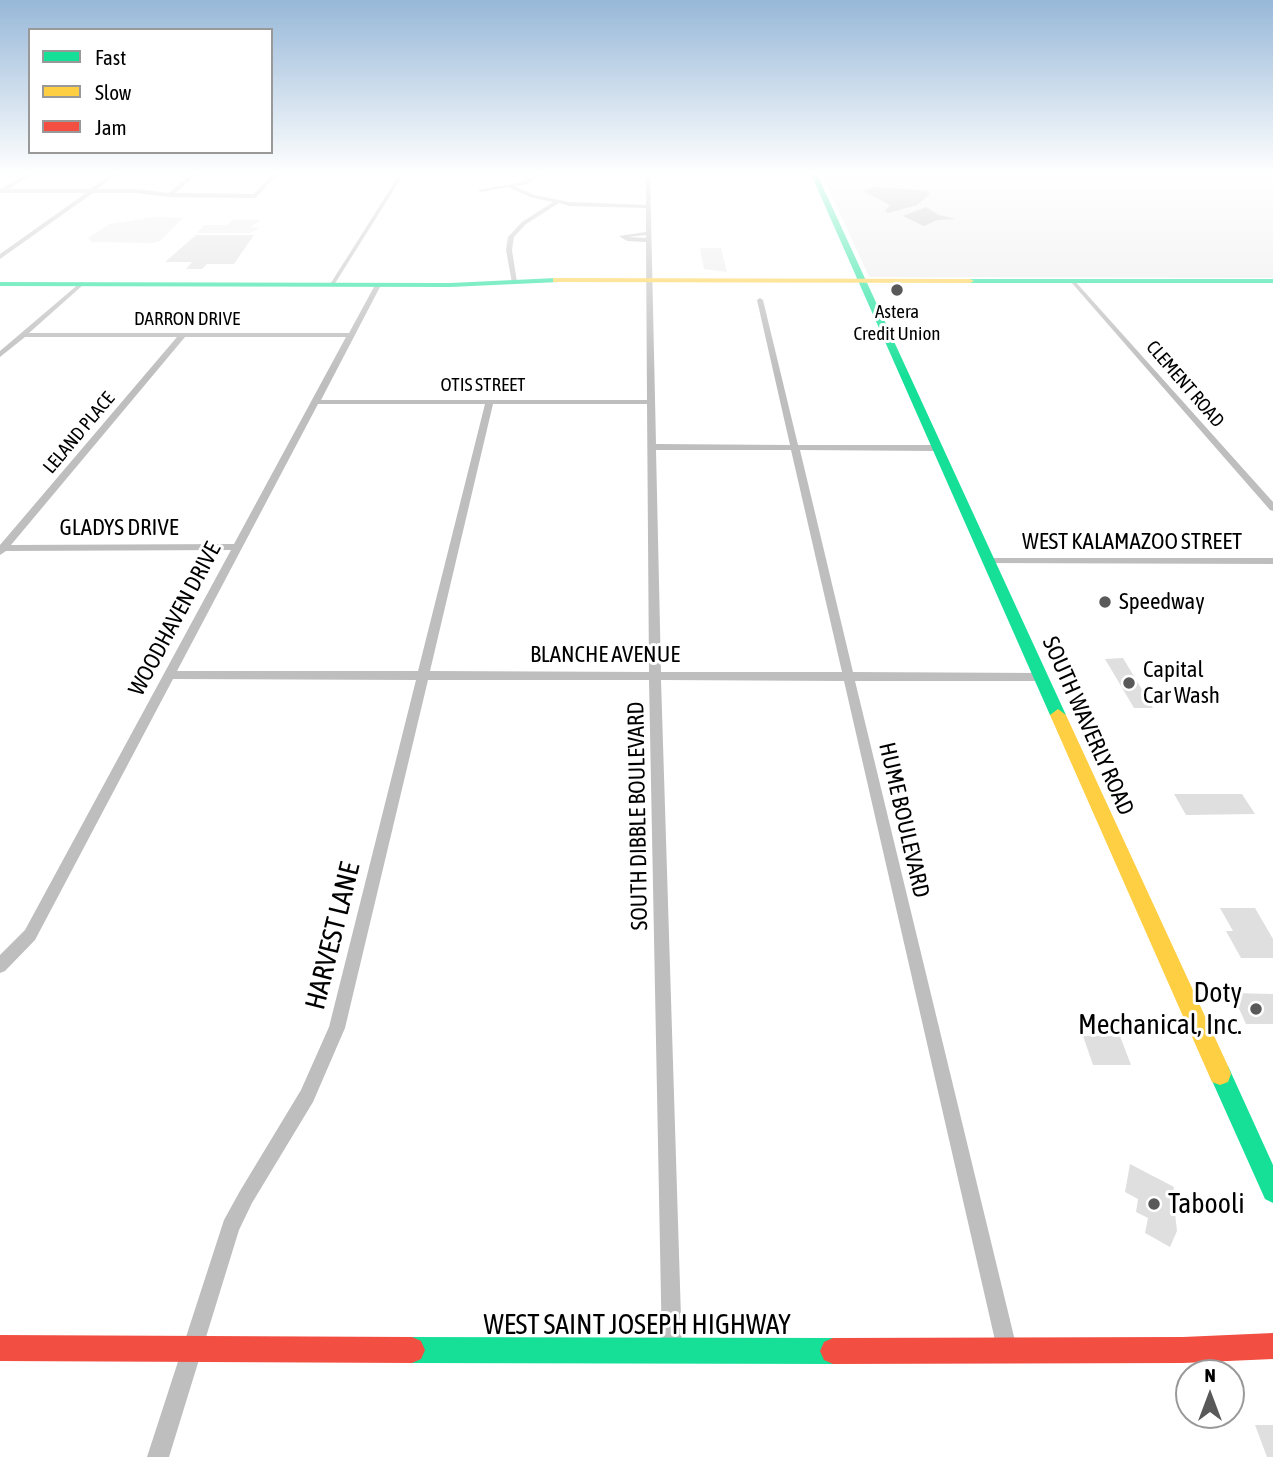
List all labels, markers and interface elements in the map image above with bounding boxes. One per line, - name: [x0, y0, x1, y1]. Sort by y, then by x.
- legend: [28, 28, 273, 154]
- text: Fast: [95, 45, 126, 69]
- text: Slow: [95, 80, 131, 104]
- text: Jam: [95, 115, 127, 139]
- marker: Astera Credit Union: [889, 282, 905, 298]
- place label: Astera Credit Union: [853, 301, 941, 345]
- street label: DARRON DRIVE: [134, 308, 240, 330]
- street label: CLEMENT ROAD: [1141, 336, 1229, 432]
- street label: OTIS STREET: [441, 374, 525, 396]
- street label: LELAND PLACE: [38, 388, 120, 478]
- street label: GLADYS DRIVE: [60, 514, 178, 542]
- street label: WEST KALAMAZOO STREET: [1022, 528, 1242, 556]
- street label: WOODHAVEN DRIVE: [123, 538, 227, 700]
- place label: Speedway: [1119, 588, 1205, 616]
- marker: Speedway: [1097, 594, 1113, 610]
- street label: SOUTH WAVERLY ROAD: [1036, 633, 1140, 819]
- street label: BLANCHE AVENUE: [530, 641, 680, 669]
- place label: Capital Car Wash: [1143, 656, 1220, 710]
- marker: Capital Car Wash: [1121, 675, 1137, 691]
- street label: SOUTH DIBBLE BOULEVARD: [622, 701, 654, 931]
- street label: HUME BOULEVARD: [873, 740, 935, 900]
- street label: HARVEST LANE: [299, 859, 367, 1013]
- place label: Doty Mechanical, Inc.: [1078, 976, 1242, 1042]
- marker: Doty Mechanical, Inc.: [1248, 1001, 1264, 1017]
- place label: Tabooli: [1168, 1187, 1245, 1221]
- marker: Tabooli: [1146, 1196, 1162, 1212]
- street label: WEST SAINT JOSEPH HIGHWAY: [483, 1308, 791, 1342]
- north arrow: [1175, 1359, 1245, 1429]
- text: N: [1204, 1364, 1216, 1386]

